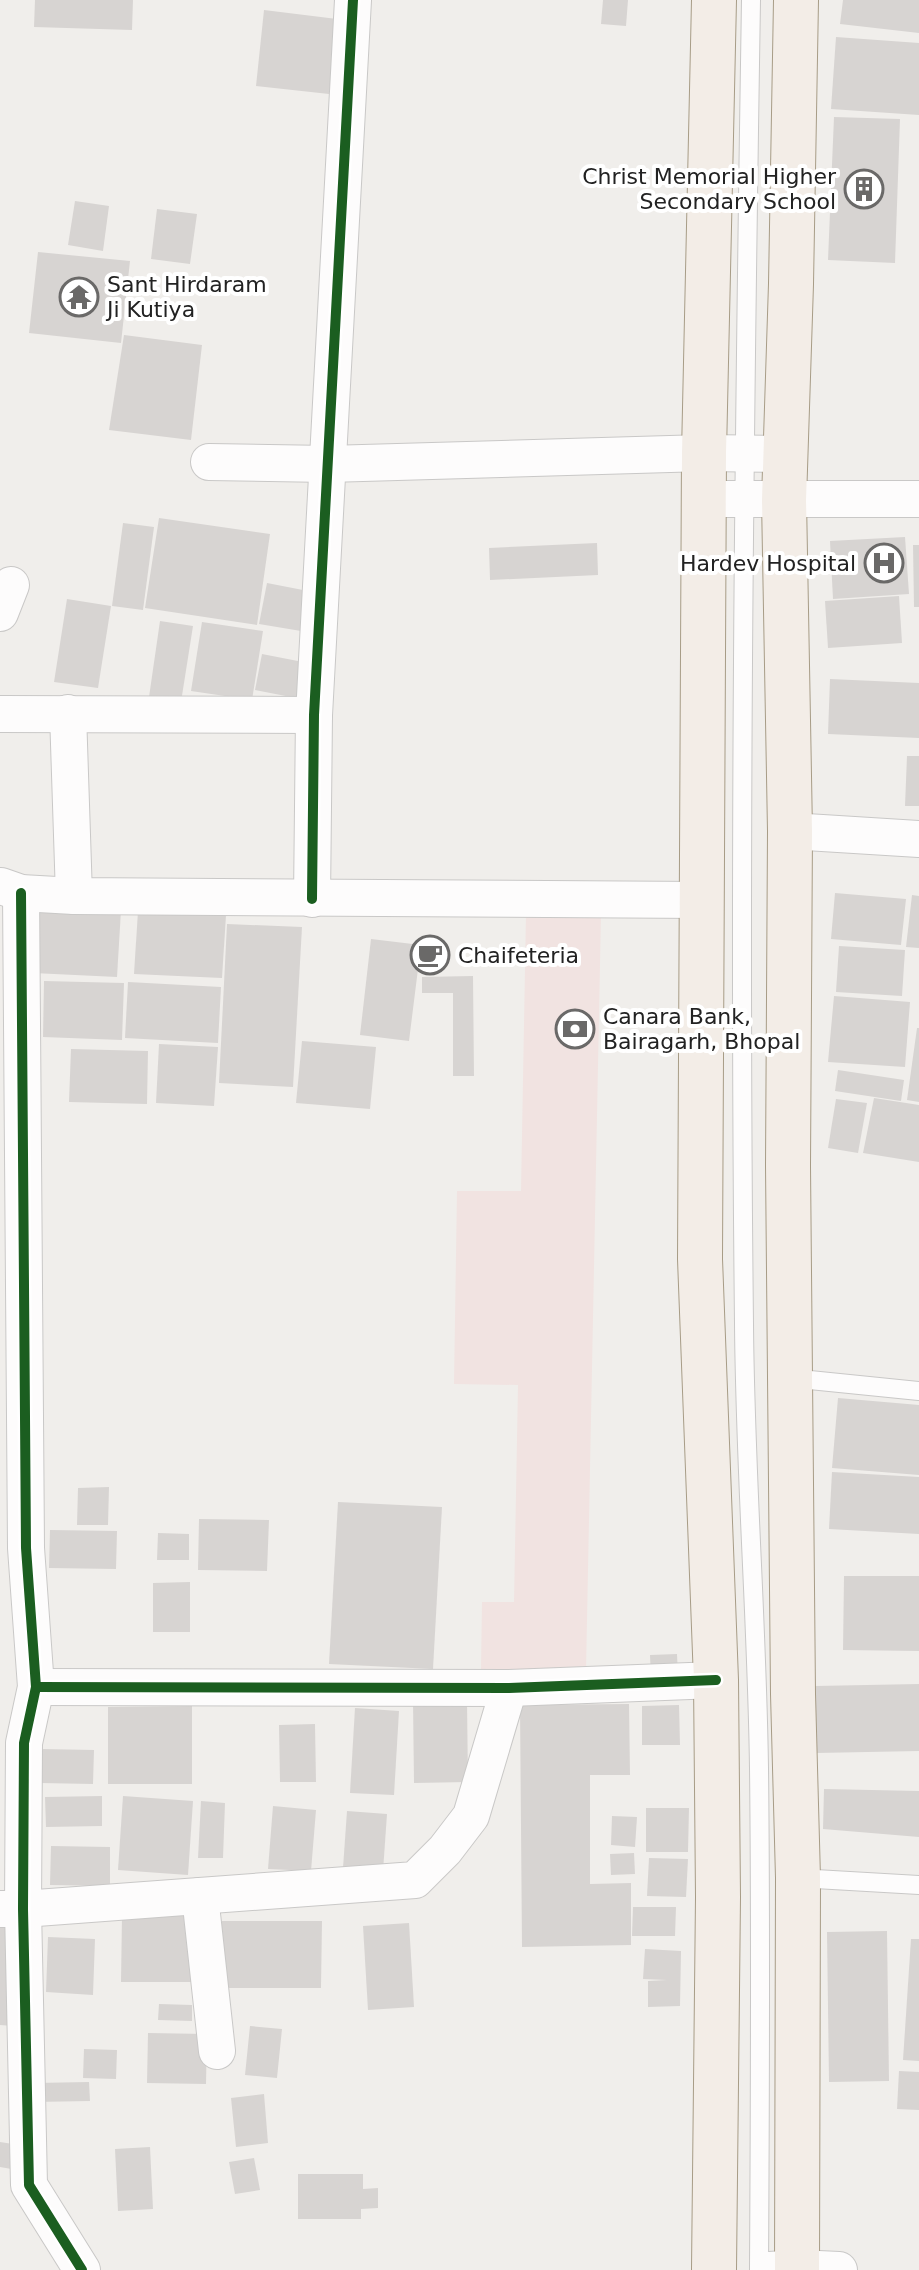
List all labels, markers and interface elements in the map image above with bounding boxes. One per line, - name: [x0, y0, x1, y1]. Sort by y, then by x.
- place label: Christ Memorial Higher Secondary School: [582, 164, 837, 214]
- building icon: Christ Memorial Higher Secondary School: [843, 168, 885, 210]
- place label: Sant Hirdaram Ji Kutiya: [105, 272, 267, 322]
- temple icon: Sant Hirdaram Ji Kutiya: [58, 276, 100, 318]
- hospital icon: Hardev Hospital: [863, 542, 905, 584]
- place label: Hardev Hospital: [680, 551, 856, 576]
- cafe icon: Chaifeteria: [409, 934, 451, 976]
- place label: Chaifeteria: [458, 943, 579, 968]
- place label: Canara Bank, Bairagarh, Bhopal: [603, 1004, 800, 1054]
- bank icon: Canara Bank, Bairagarh, Bhopal: [554, 1008, 596, 1050]

